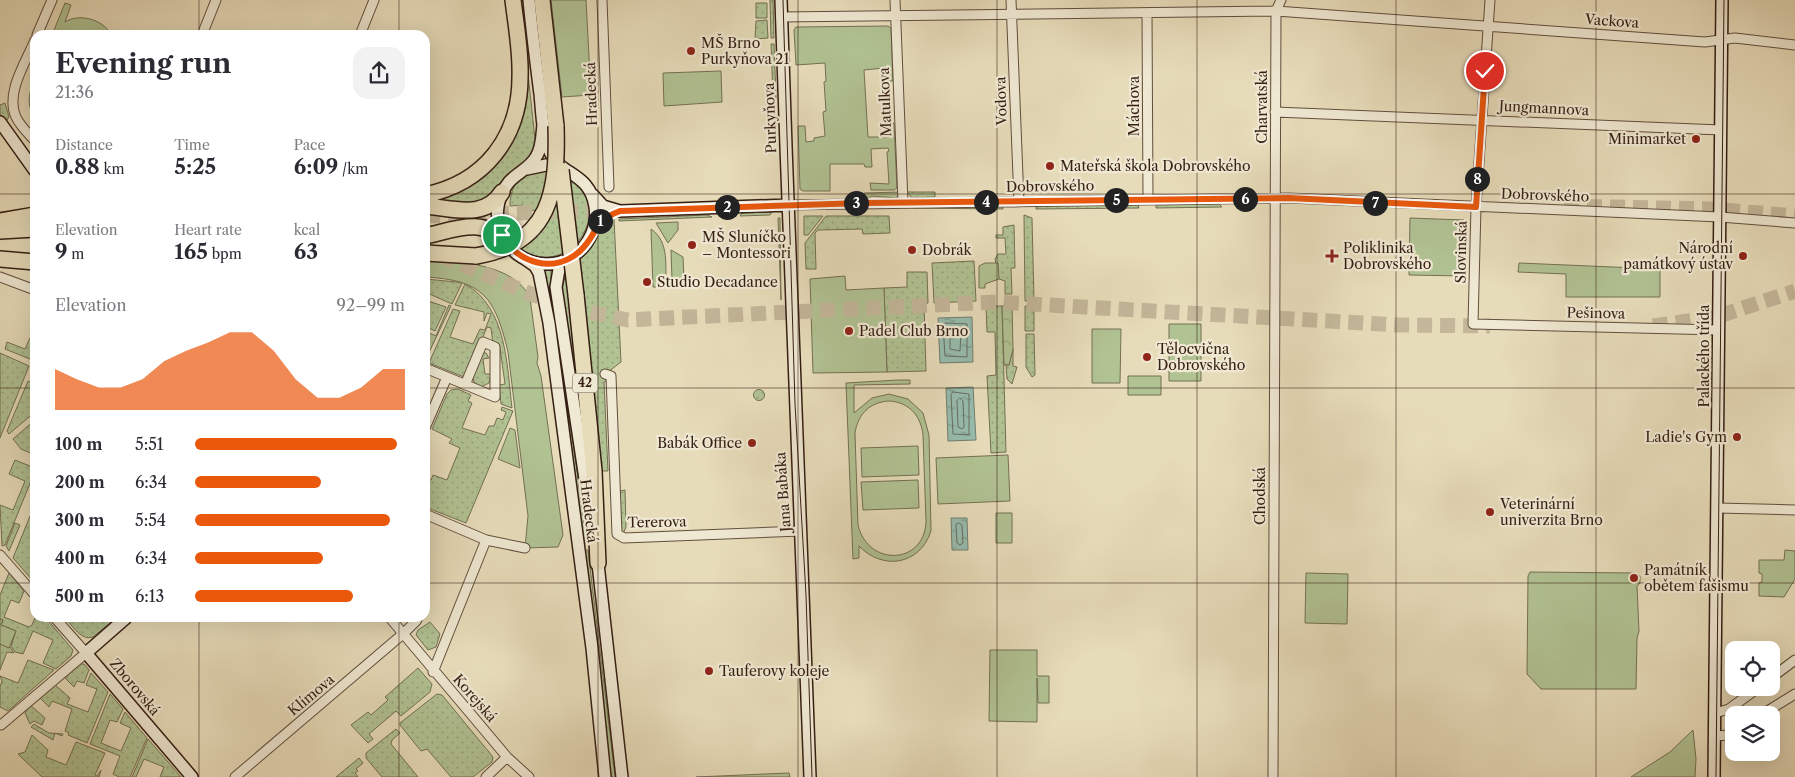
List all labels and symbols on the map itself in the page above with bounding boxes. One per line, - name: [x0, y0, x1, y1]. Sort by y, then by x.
- street label: Vackova: [1584, 10, 1640, 32]
- place label: MŠ Brno Purkyňova 21: [701, 33, 789, 68]
- marker: MŠ Brno Purkyňova 21: [685, 45, 697, 57]
- pin: [1464, 50, 1506, 92]
- street label: Hradecká: [581, 61, 601, 126]
- street label: Matulkova: [875, 66, 895, 137]
- street label: Charvatská: [1253, 70, 1271, 144]
- street label: Máchova: [1125, 75, 1143, 136]
- street label: Vodova: [991, 76, 1011, 127]
- street label: Purkyňova: [760, 82, 780, 154]
- street label: Jungmannova: [1496, 97, 1590, 119]
- place label: Minimarket: [1608, 130, 1686, 148]
- marker: Minimarket: [1690, 133, 1702, 145]
- place label: Mateřská škola Dobrovského: [1060, 157, 1251, 175]
- marker: Mateřská škola Dobrovského: [1044, 160, 1056, 172]
- pin: 8: [1464, 166, 1490, 192]
- street label: Dobrovského: [1006, 176, 1094, 196]
- street label: Dobrovského: [1501, 184, 1589, 206]
- pin: 6: [1232, 186, 1258, 212]
- pin: 5: [1104, 188, 1128, 212]
- pin: 3: [844, 190, 868, 216]
- pin: 4: [974, 190, 998, 214]
- pin: 7: [1362, 190, 1388, 216]
- pin: 2: [714, 194, 740, 220]
- pin: 1: [588, 208, 612, 234]
- pin: [481, 214, 523, 256]
- street label: Slovinská: [1451, 220, 1471, 283]
- place label: MŠ Sluníčko – Montessori: [702, 227, 791, 262]
- marker: MŠ Sluníčko – Montessori: [686, 239, 698, 251]
- place label: Poliklinika Dobrovského: [1343, 239, 1431, 273]
- place label: Národní památkový ústav: [1623, 239, 1733, 273]
- place label: Dobrák: [922, 241, 973, 259]
- marker: Dobrák: [906, 244, 918, 256]
- marker: Poliklinika Dobrovského: [1325, 249, 1339, 263]
- marker: Národní památkový ústav: [1737, 250, 1749, 262]
- place label: Studio Decadance: [657, 273, 778, 291]
- marker: Studio Decadance: [641, 276, 653, 288]
- street label: Pešinova: [1567, 303, 1626, 323]
- street label: Palackého třída: [1695, 304, 1713, 407]
- place label: Padel Club Brno: [859, 322, 968, 340]
- marker: Padel Club Brno: [843, 325, 855, 337]
- place label: Tělocvična Dobrovského: [1157, 340, 1245, 374]
- marker: Tělocvična Dobrovského: [1141, 351, 1153, 363]
- road number: 42: [572, 373, 598, 392]
- place label: Ladie's Gym: [1645, 428, 1727, 446]
- marker: Ladie's Gym: [1731, 431, 1743, 443]
- place label: Babák Office: [657, 434, 742, 452]
- marker: Babák Office: [746, 437, 758, 449]
- street label: Jana Babáka: [771, 451, 795, 535]
- street label: Chodská: [1251, 466, 1269, 525]
- street label: Hradecká: [576, 478, 602, 545]
- place label: Veterinární univerzita Brno: [1499, 495, 1603, 529]
- marker: Veterinární univerzita Brno: [1484, 506, 1496, 518]
- street label: Tererova: [627, 512, 687, 532]
- place label: Památník obětem fašismu: [1644, 561, 1749, 595]
- marker: Památník obětem fašismu: [1628, 572, 1640, 584]
- street label: Zborovská: [106, 655, 164, 720]
- place label: Tauferovy koleje: [719, 662, 829, 680]
- marker: Tauferovy koleje: [703, 665, 715, 677]
- street label: Klímova: [284, 670, 338, 720]
- street label: Korejská: [449, 670, 501, 726]

